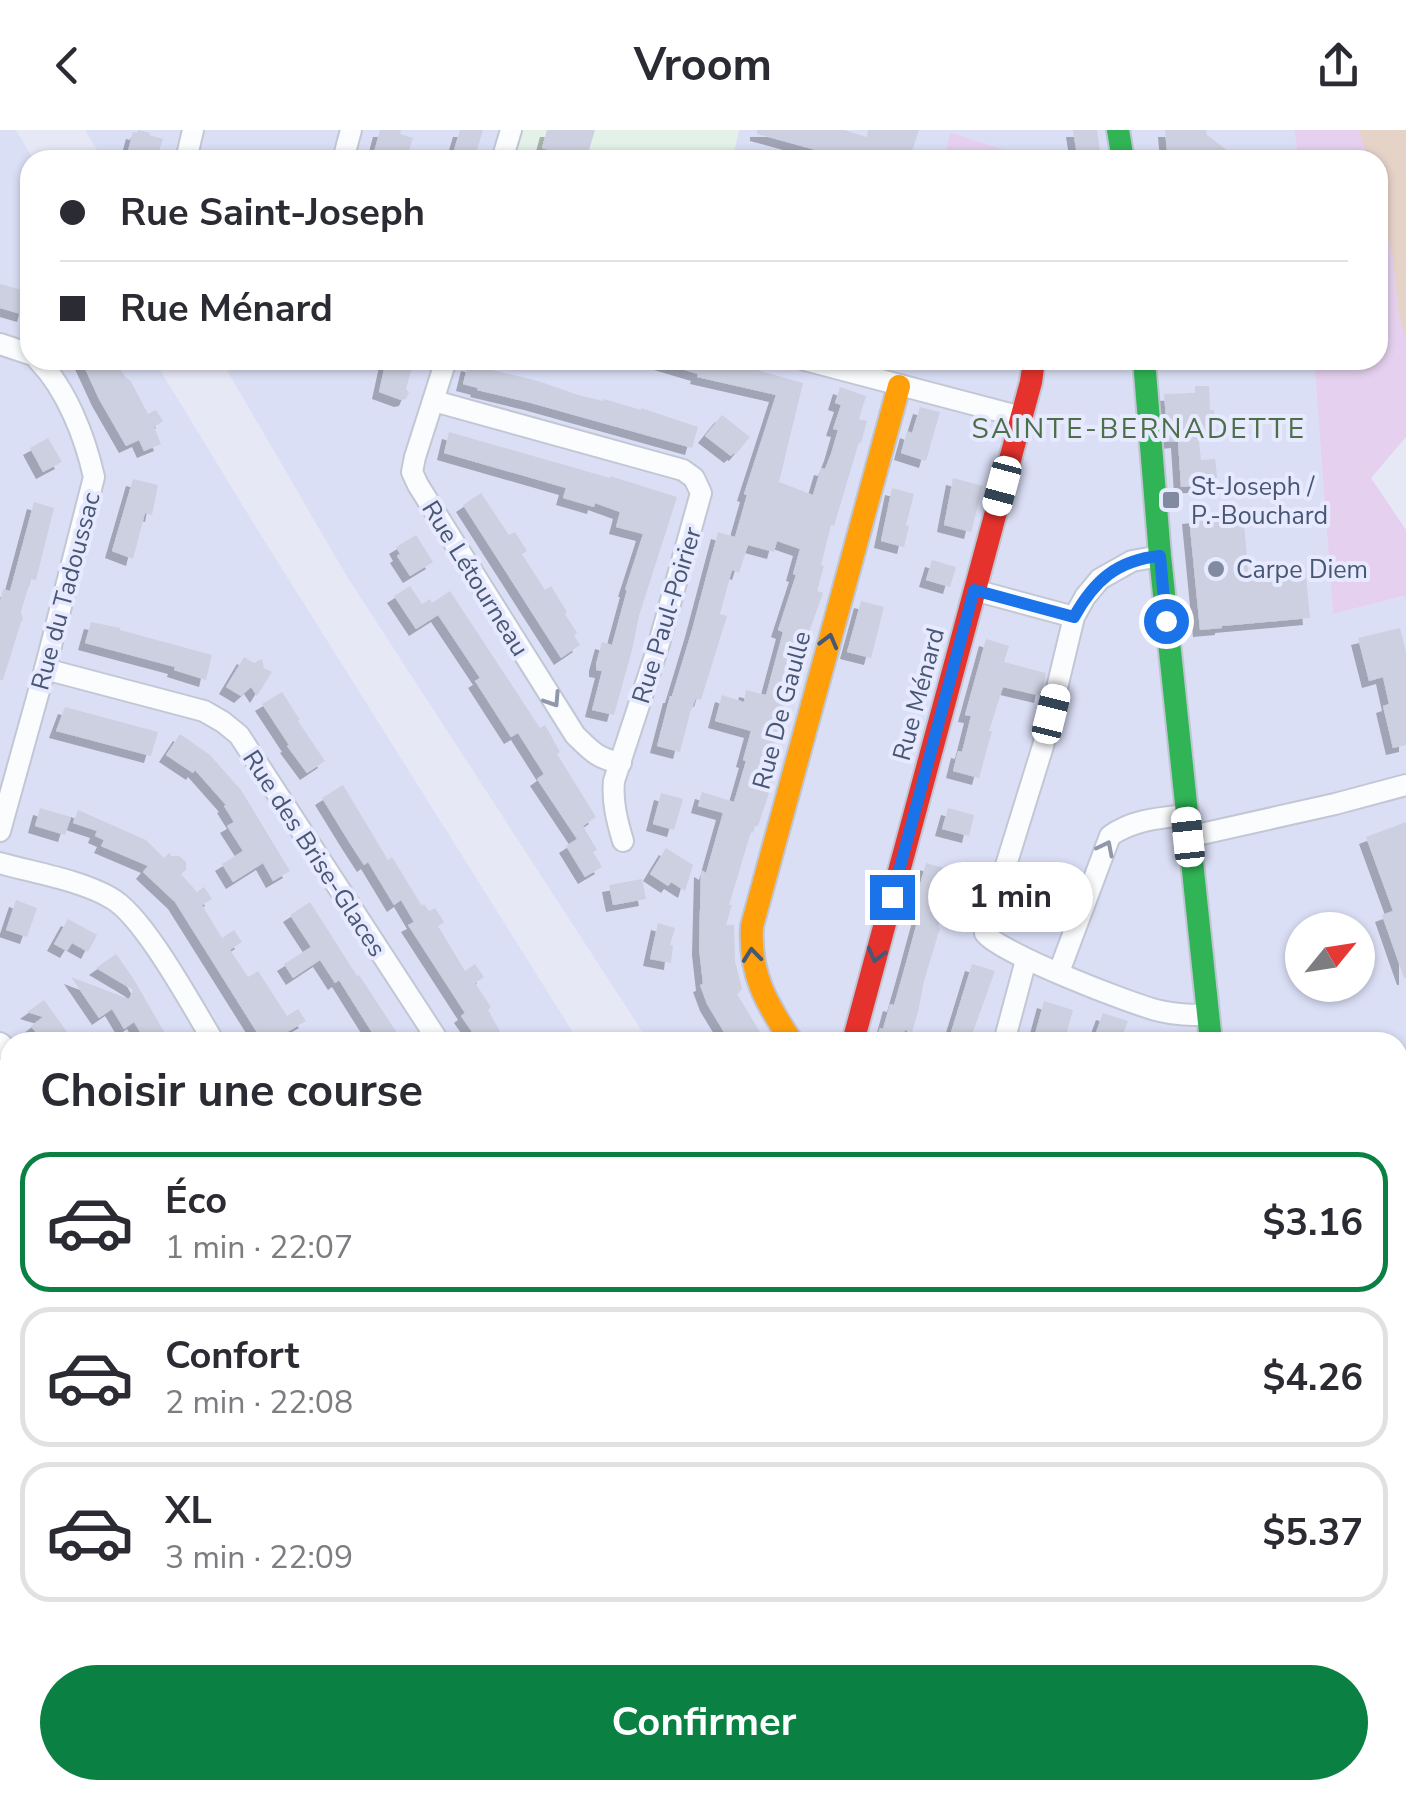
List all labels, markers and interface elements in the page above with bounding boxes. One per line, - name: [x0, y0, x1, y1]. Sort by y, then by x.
- text: Vroom: [634, 35, 772, 96]
- icon: back: [40, 38, 95, 93]
- icon: share: [1311, 38, 1366, 93]
- text: Rue Saint-Joseph: [120, 187, 425, 238]
- text: Rue Ménard: [120, 283, 333, 334]
- district label: SAINTE-BERNADETTE: [971, 410, 1307, 448]
- car: [980, 453, 1024, 519]
- place label: St-Joseph / P.-Bouchard: [1191, 470, 1328, 533]
- street label: Rue du Tadoussac: [23, 488, 109, 694]
- marker: St-Joseph / P.-Bouchard: [1160, 489, 1182, 511]
- street label: Rue Létourneau: [414, 494, 537, 663]
- street label: Rue Paul-Poirier: [624, 523, 710, 708]
- place label: Carpe Diem: [1236, 553, 1368, 587]
- marker: Carpe Diem: [1205, 558, 1227, 580]
- route start: [1144, 599, 1189, 644]
- street label: Rue Ménard: [885, 624, 953, 764]
- street label: Rue De Gaulle: [745, 628, 819, 793]
- one-way arrow: [817, 633, 838, 650]
- car: [1029, 681, 1073, 747]
- one-way arrow: [541, 689, 560, 707]
- street label: Rue des Brise-Glaces: [235, 744, 394, 963]
- car: [1170, 806, 1206, 868]
- one-way arrow: [1094, 841, 1113, 859]
- callout: 1 min: [927, 862, 1092, 932]
- route end: [870, 875, 915, 920]
- text: 1 min: [969, 875, 1052, 918]
- north arrow: [1285, 912, 1375, 1002]
- map controls: [1285, 912, 1375, 1002]
- one-way arrow: [867, 946, 888, 963]
- one-way arrow: [742, 947, 764, 963]
- text: Choisir une course: [40, 1061, 423, 1122]
- text: Éco: [165, 1175, 227, 1226]
- icon: car: [45, 1177, 135, 1267]
- text: $3.16: [1262, 1197, 1363, 1248]
- text: 1 min · 22:07: [165, 1226, 353, 1269]
- text: Confort: [165, 1330, 299, 1381]
- icon: car: [45, 1332, 135, 1422]
- text: $4.26: [1262, 1352, 1363, 1403]
- text: 2 min · 22:08: [165, 1381, 353, 1424]
- text: XL: [165, 1485, 212, 1536]
- icon: car: [45, 1487, 135, 1577]
- text: $5.37: [1262, 1507, 1363, 1558]
- text: 3 min · 22:09: [165, 1536, 353, 1579]
- button: Confirmer: [40, 1665, 1368, 1780]

